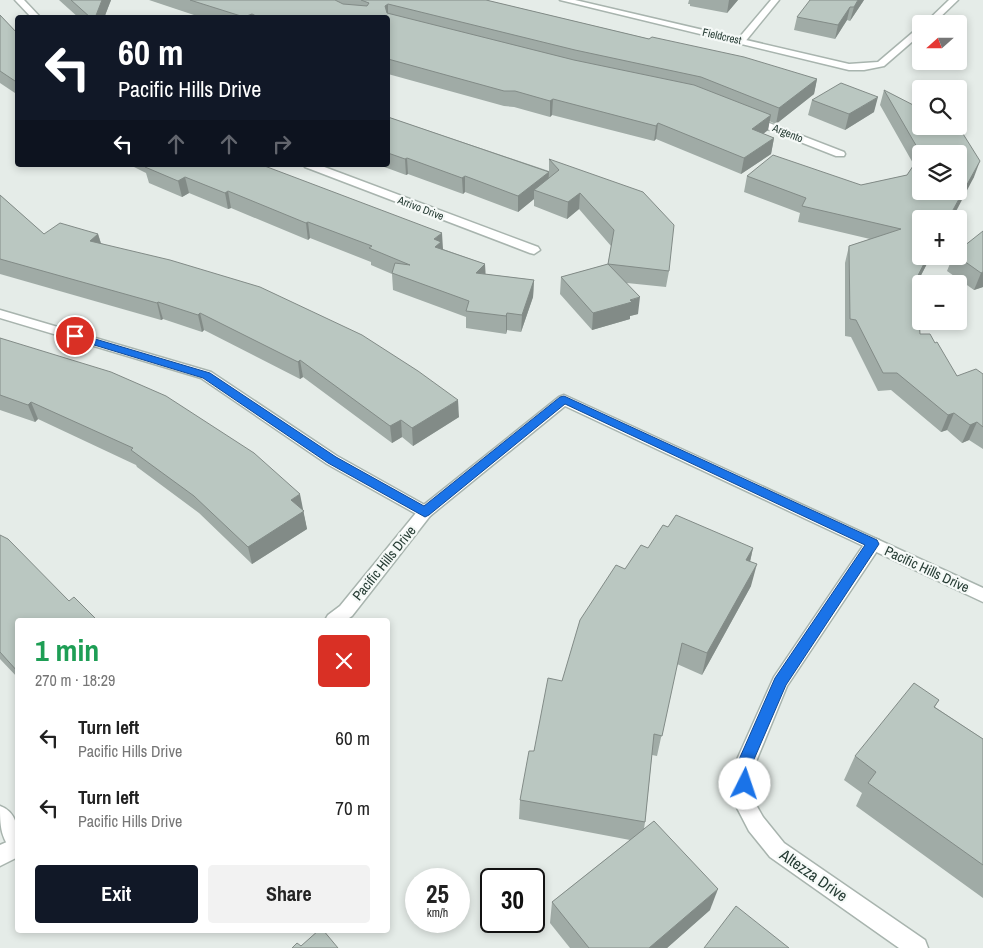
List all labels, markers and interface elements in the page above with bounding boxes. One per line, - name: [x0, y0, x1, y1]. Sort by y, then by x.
- north arrow: [912, 15, 968, 70]
- map controls: [912, 15, 967, 330]
- street label: Fieldcrest: [701, 25, 743, 47]
- text: 60 m: [118, 29, 183, 76]
- icon: left: [35, 35, 100, 100]
- text: Pacific Hills Drive: [118, 74, 261, 104]
- button: search: [912, 80, 967, 135]
- street label: Argento: [770, 120, 805, 145]
- icon: left: [109, 130, 137, 158]
- icon: ahead: [162, 130, 190, 158]
- icon: ahead: [215, 130, 243, 158]
- icon: right: [268, 130, 296, 158]
- button: layers: [912, 145, 967, 200]
- street label: Arrivo Drive: [395, 192, 446, 223]
- button: +: [912, 210, 967, 265]
- button: −: [912, 275, 967, 330]
- pin: [54, 315, 96, 357]
- icon: arrive: [61, 322, 89, 350]
- street label: Pacific Hills Drive: [348, 522, 420, 604]
- street label: Pacific Hills Drive: [882, 542, 972, 596]
- text: 1 min: [35, 630, 99, 670]
- button: close: [318, 635, 370, 687]
- text: 270 m · 18:29: [35, 669, 115, 691]
- text: Turn left: [78, 714, 139, 740]
- icon: left: [35, 724, 63, 752]
- text: 60 m: [335, 725, 370, 751]
- text: Pacific Hills Drive: [78, 740, 182, 762]
- position arrow: [718, 757, 770, 809]
- text: Turn left: [78, 784, 139, 810]
- icon: left: [35, 794, 63, 822]
- text: 70 m: [335, 795, 370, 821]
- text: Pacific Hills Drive: [78, 810, 182, 832]
- street label: Altezza Drive: [775, 843, 852, 906]
- button: Exit: [35, 865, 198, 923]
- button: Share: [208, 865, 370, 923]
- speed limit sign: 30: [480, 868, 545, 933]
- text: 25: [426, 877, 449, 911]
- text: km/h: [427, 905, 448, 921]

